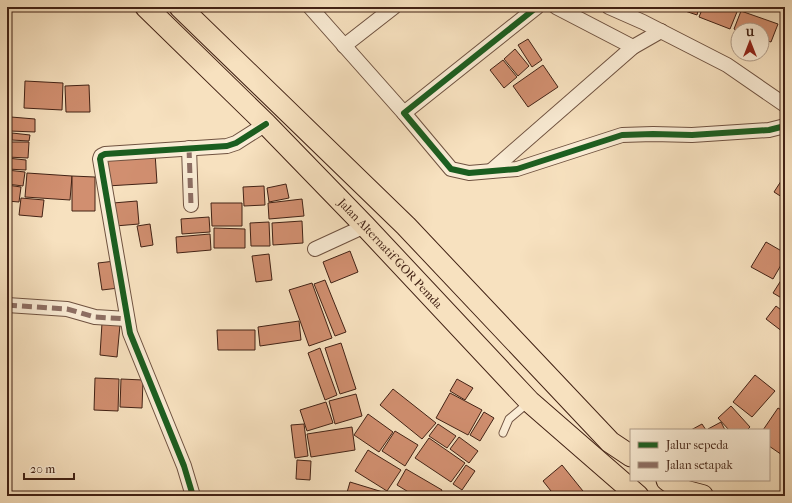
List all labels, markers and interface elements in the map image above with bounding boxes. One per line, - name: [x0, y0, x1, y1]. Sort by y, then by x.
- north arrow: [730, 22, 770, 62]
- text: U: [745, 26, 755, 39]
- street label: Jalan Alternatif GOR Pemda: [334, 195, 446, 311]
- legend: [630, 429, 770, 481]
- text: Jalur sepeda: [665, 438, 729, 452]
- scale bar: [24, 455, 74, 481]
- text: Jalan setapak: [665, 458, 733, 472]
- text: 20 m: [30, 462, 55, 476]

